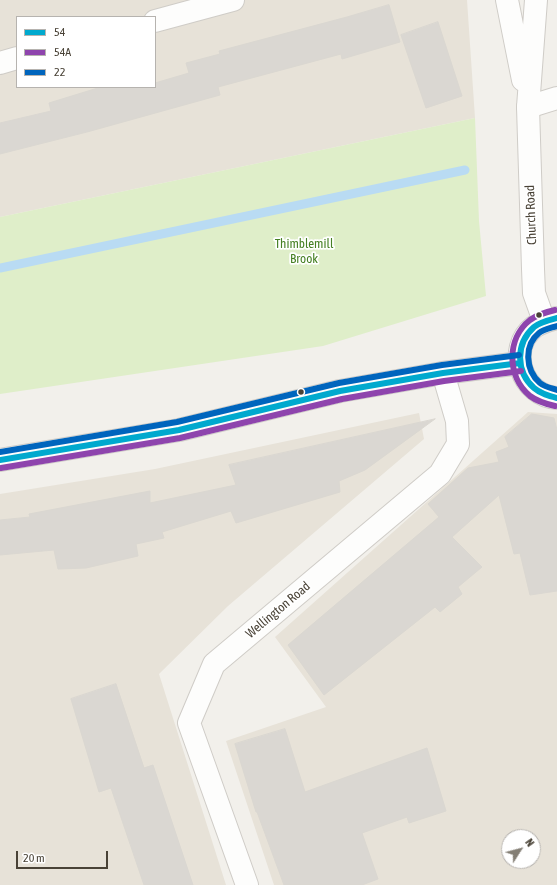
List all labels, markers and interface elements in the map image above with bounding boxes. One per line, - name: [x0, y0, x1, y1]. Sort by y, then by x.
- legend: [16, 16, 156, 88]
- text: 54: [54, 25, 65, 39]
- text: 54A: [54, 45, 71, 59]
- text: 22: [54, 65, 65, 79]
- street label: Church Road: [522, 185, 540, 245]
- park label: Thimblemill Brook: [275, 236, 333, 267]
- unlabelled marker: [534, 310, 544, 320]
- unlabelled marker: [296, 387, 306, 397]
- street label: Wellington Road: [243, 579, 313, 641]
- north arrow: [501, 829, 541, 869]
- text: N: [523, 836, 537, 849]
- scale bar: [18, 843, 110, 869]
- text: 20 m: [23, 851, 45, 865]

